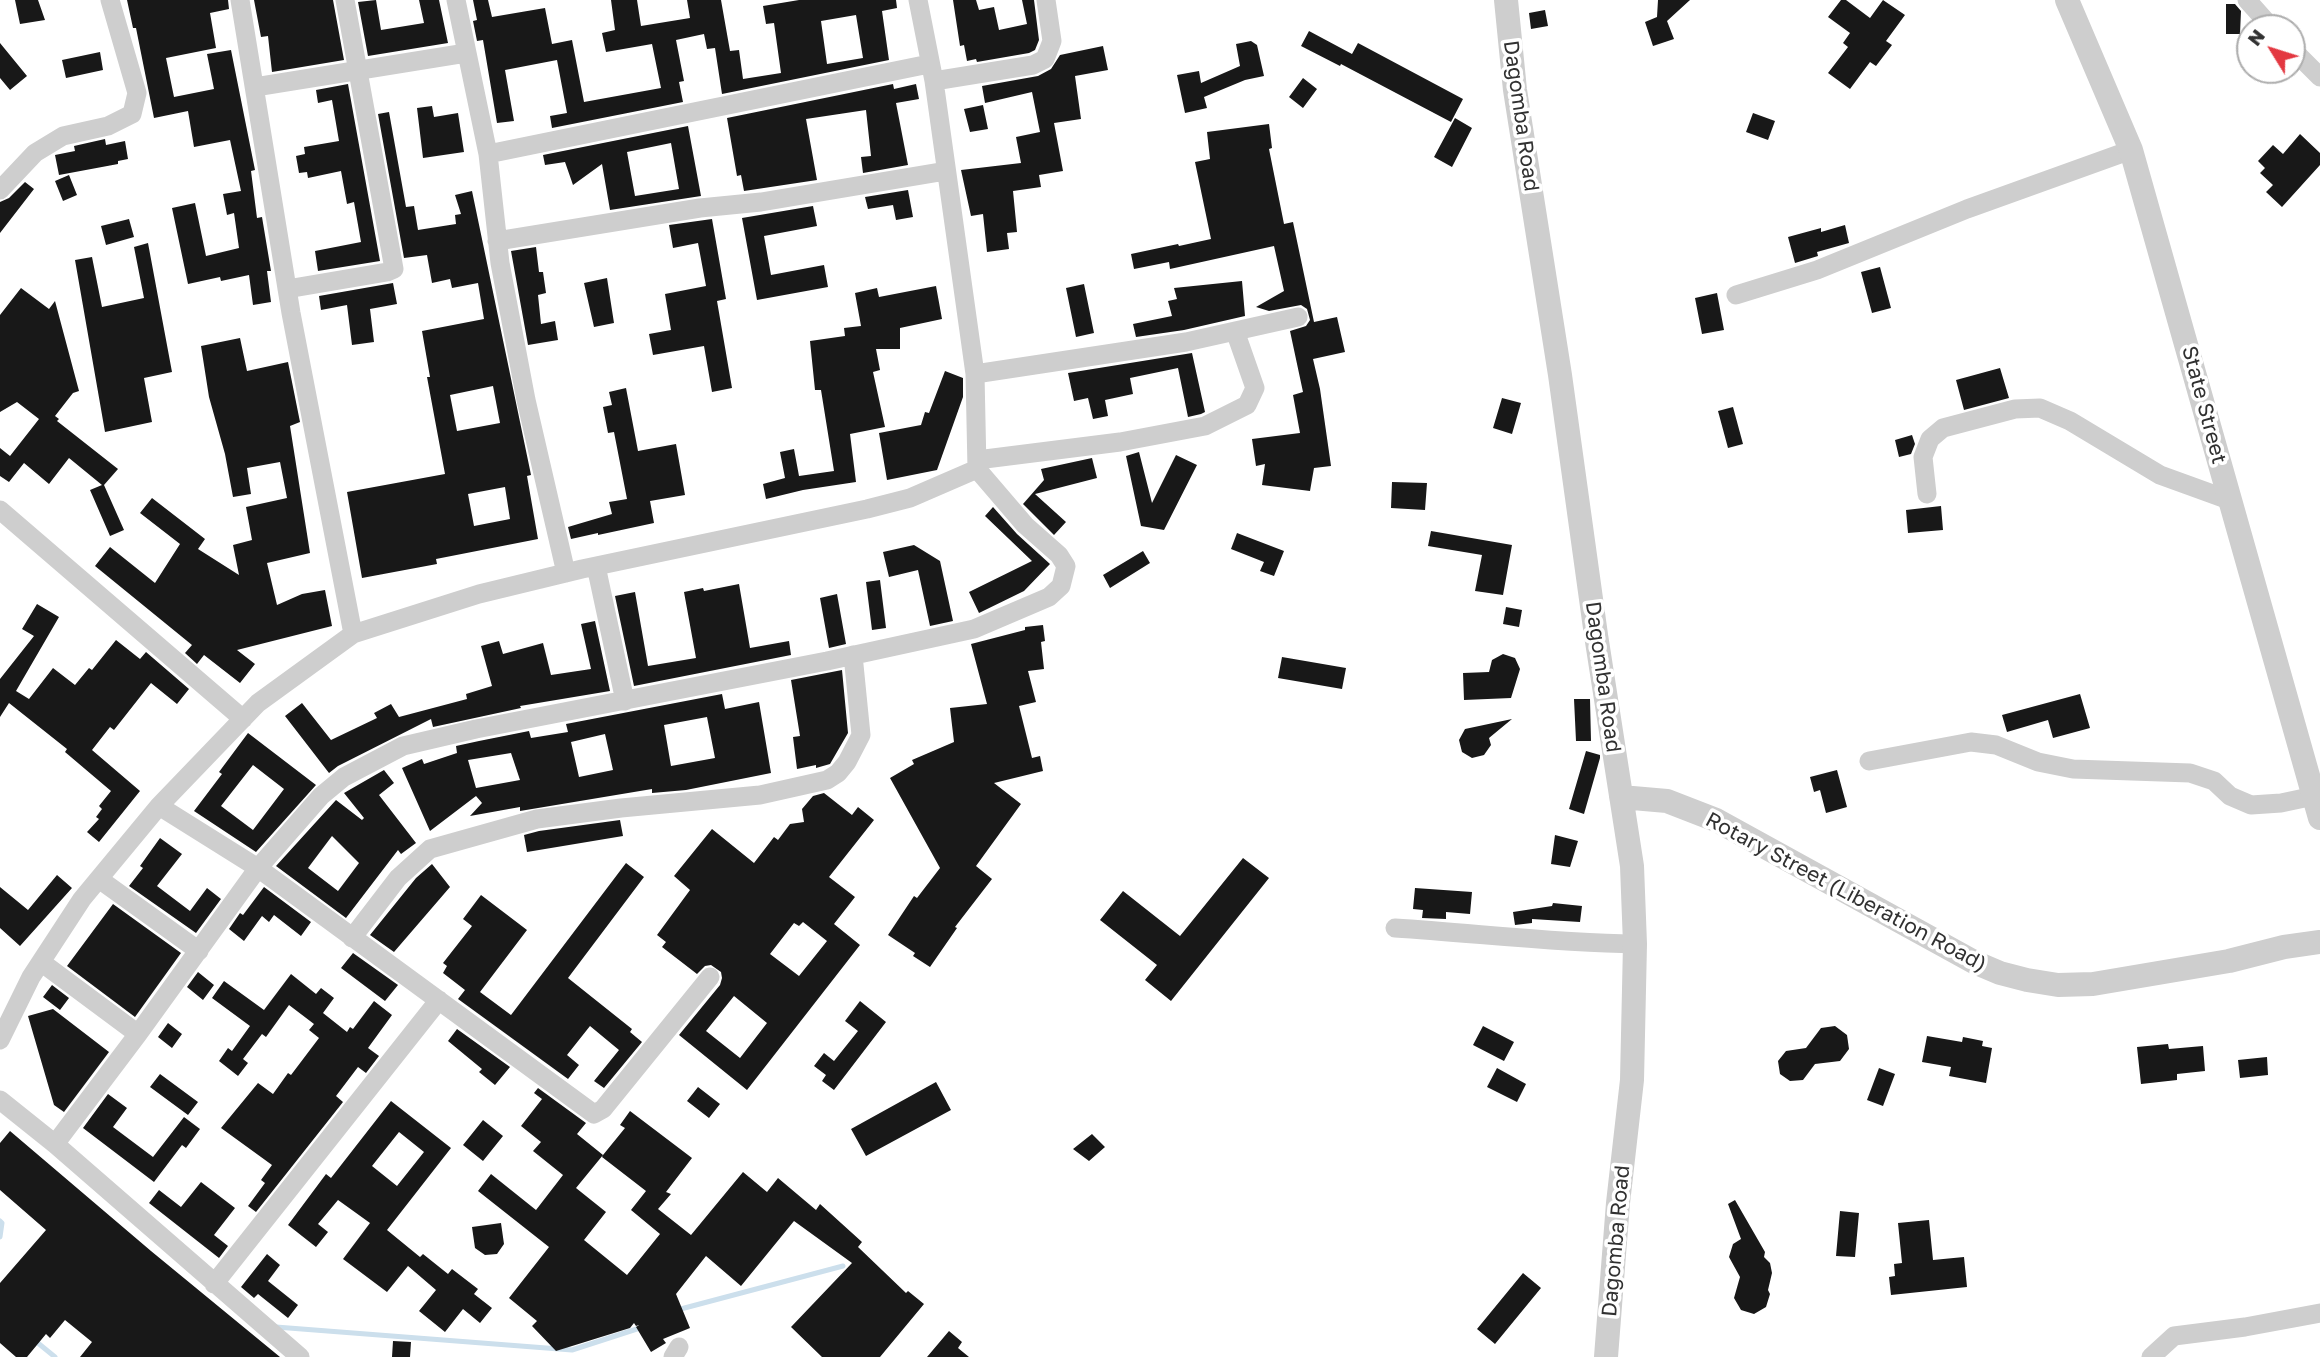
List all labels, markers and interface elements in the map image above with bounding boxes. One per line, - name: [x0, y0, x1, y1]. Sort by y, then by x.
- north arrow: [2236, 14, 2306, 84]
- text: N: [2242, 24, 2269, 50]
- street label: Dagomba Road: [1498, 39, 1544, 193]
- street label: State Street: [2176, 343, 2232, 467]
- street label: Dagomba Road: [1580, 600, 1626, 754]
- street label: Rotary Street (Liberation Road): [1701, 807, 1991, 977]
- street label: Dagomba Road: [1597, 1164, 1635, 1318]

